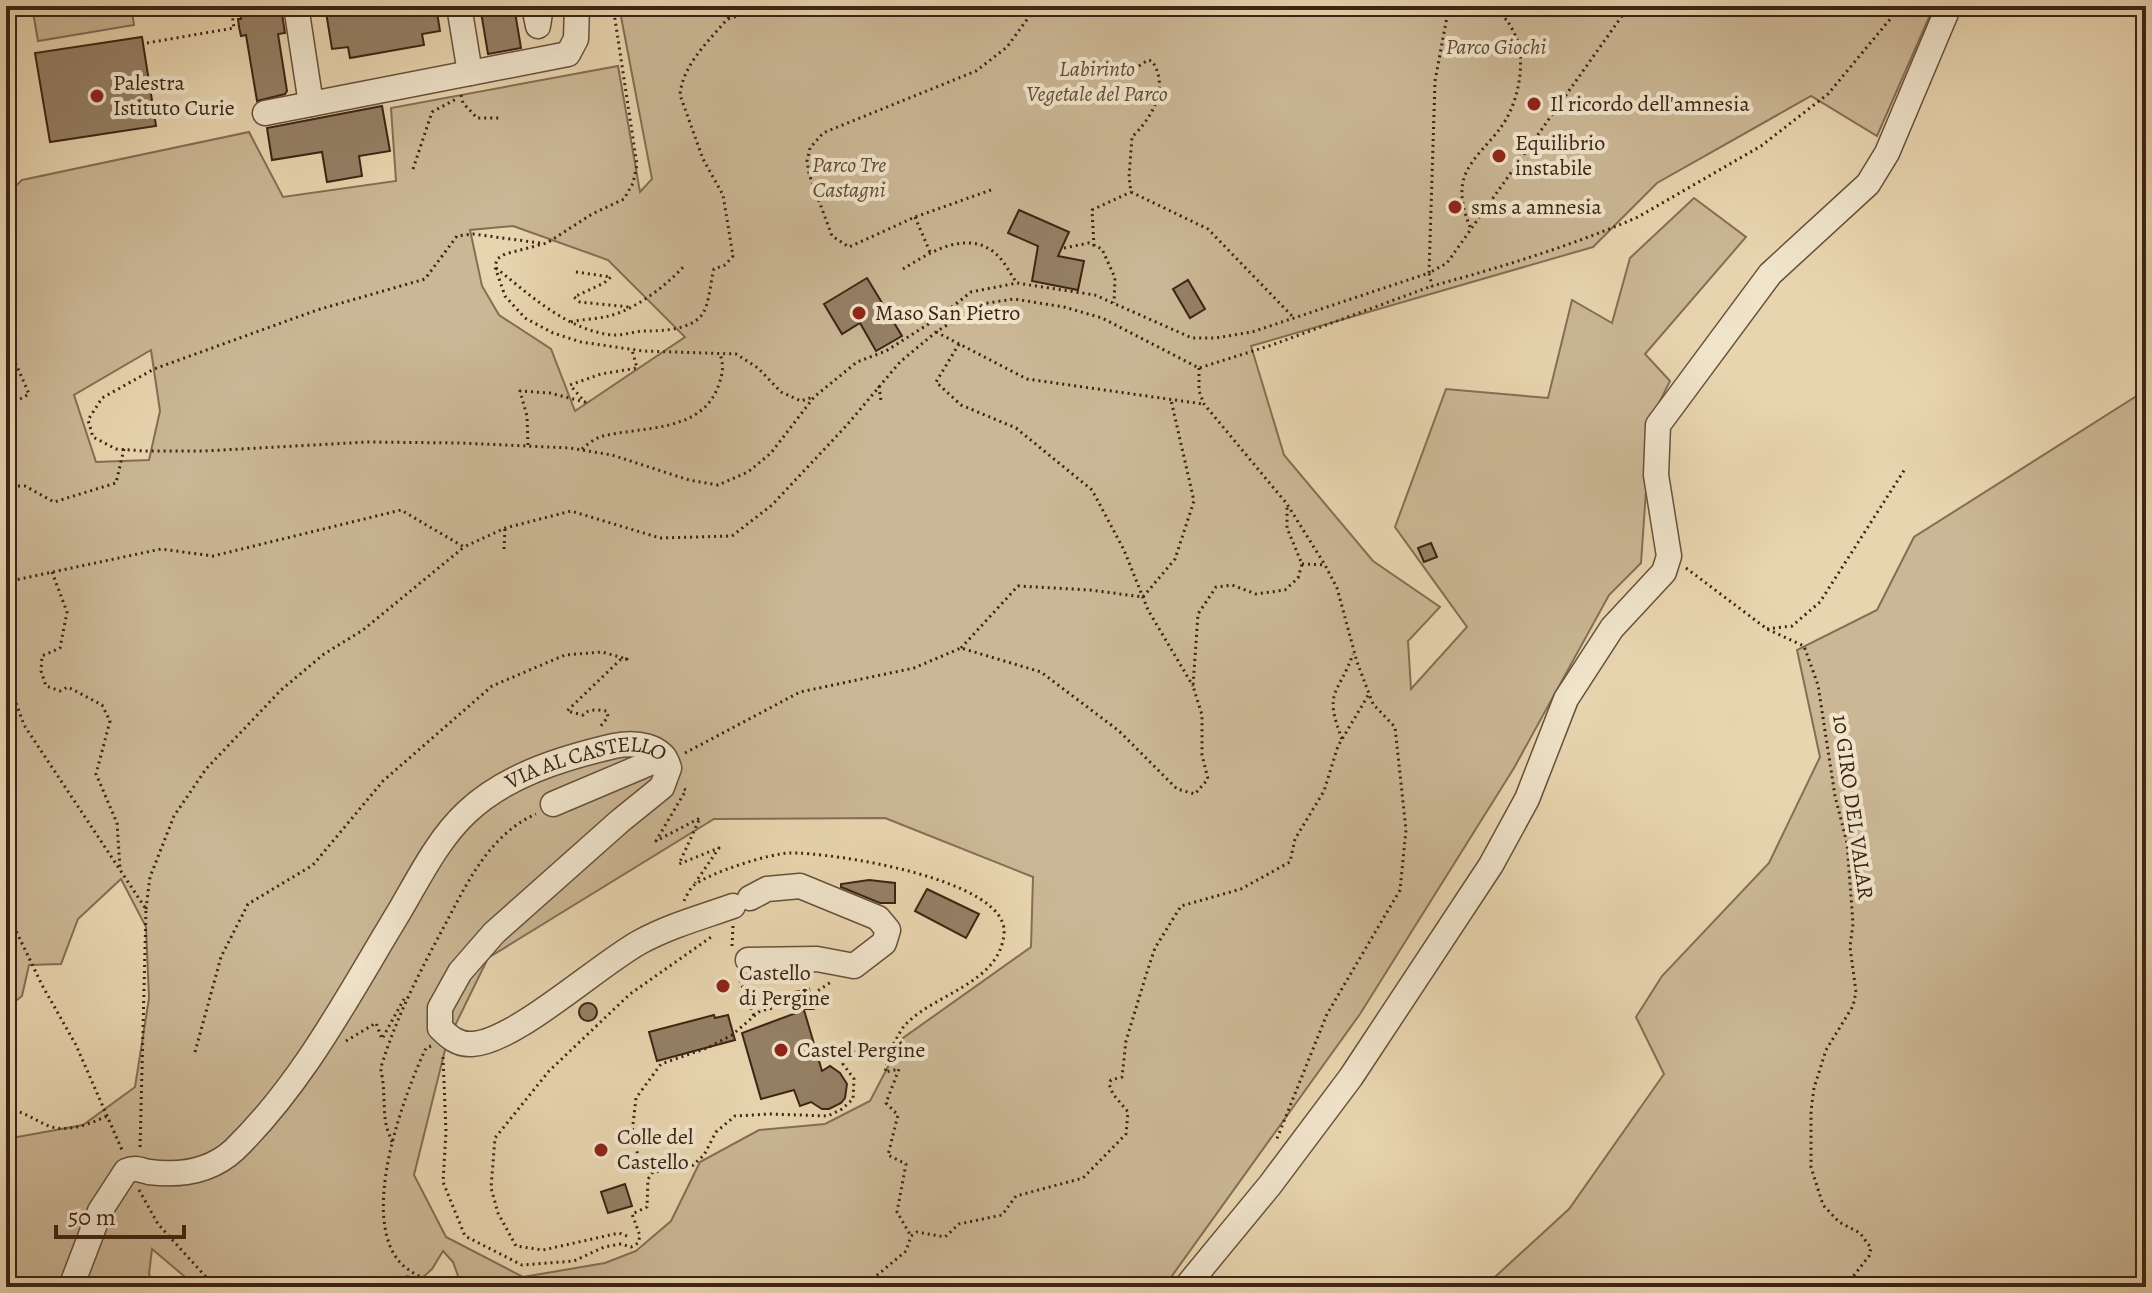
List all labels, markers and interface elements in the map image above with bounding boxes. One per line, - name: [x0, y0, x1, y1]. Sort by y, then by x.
- park label: Parco Giochi: [1446, 32, 1546, 62]
- park label: Labirinto Vegetale del Parco: [1026, 54, 1168, 109]
- place label: Palestra Istituto Curie: [113, 68, 235, 123]
- marker: Palestra Istituto Curie: [88, 87, 106, 105]
- place label: Il ricordo dell'amnesia: [1550, 89, 1750, 119]
- marker: Il ricordo dell'amnesia: [1525, 95, 1543, 113]
- place label: Equilibrio instabile: [1515, 128, 1605, 183]
- marker: Equilibrio instabile: [1490, 147, 1508, 165]
- park label: Parco Tre Castagni: [812, 150, 886, 205]
- place label: sms a amnesia: [1471, 192, 1602, 222]
- marker: sms a amnesia: [1446, 198, 1464, 216]
- place label: Maso San Pietro: [875, 298, 1020, 328]
- marker: Maso San Pietro: [850, 304, 868, 322]
- street label: 10 GIRO DEL VALAR: [1825, 713, 1881, 902]
- street label: VIA AL CASTELLO: [499, 729, 673, 797]
- place label: Castello di Pergine: [739, 958, 830, 1013]
- marker: Castello di Pergine: [714, 977, 732, 995]
- place label: Castel Pergine: [797, 1035, 925, 1065]
- marker: Castel Pergine: [772, 1041, 790, 1059]
- place label: Colle del Castello: [617, 1122, 693, 1177]
- marker: Colle del Castello: [592, 1141, 610, 1159]
- scale bar: [56, 1189, 184, 1239]
- text: 50 m: [68, 1201, 116, 1233]

